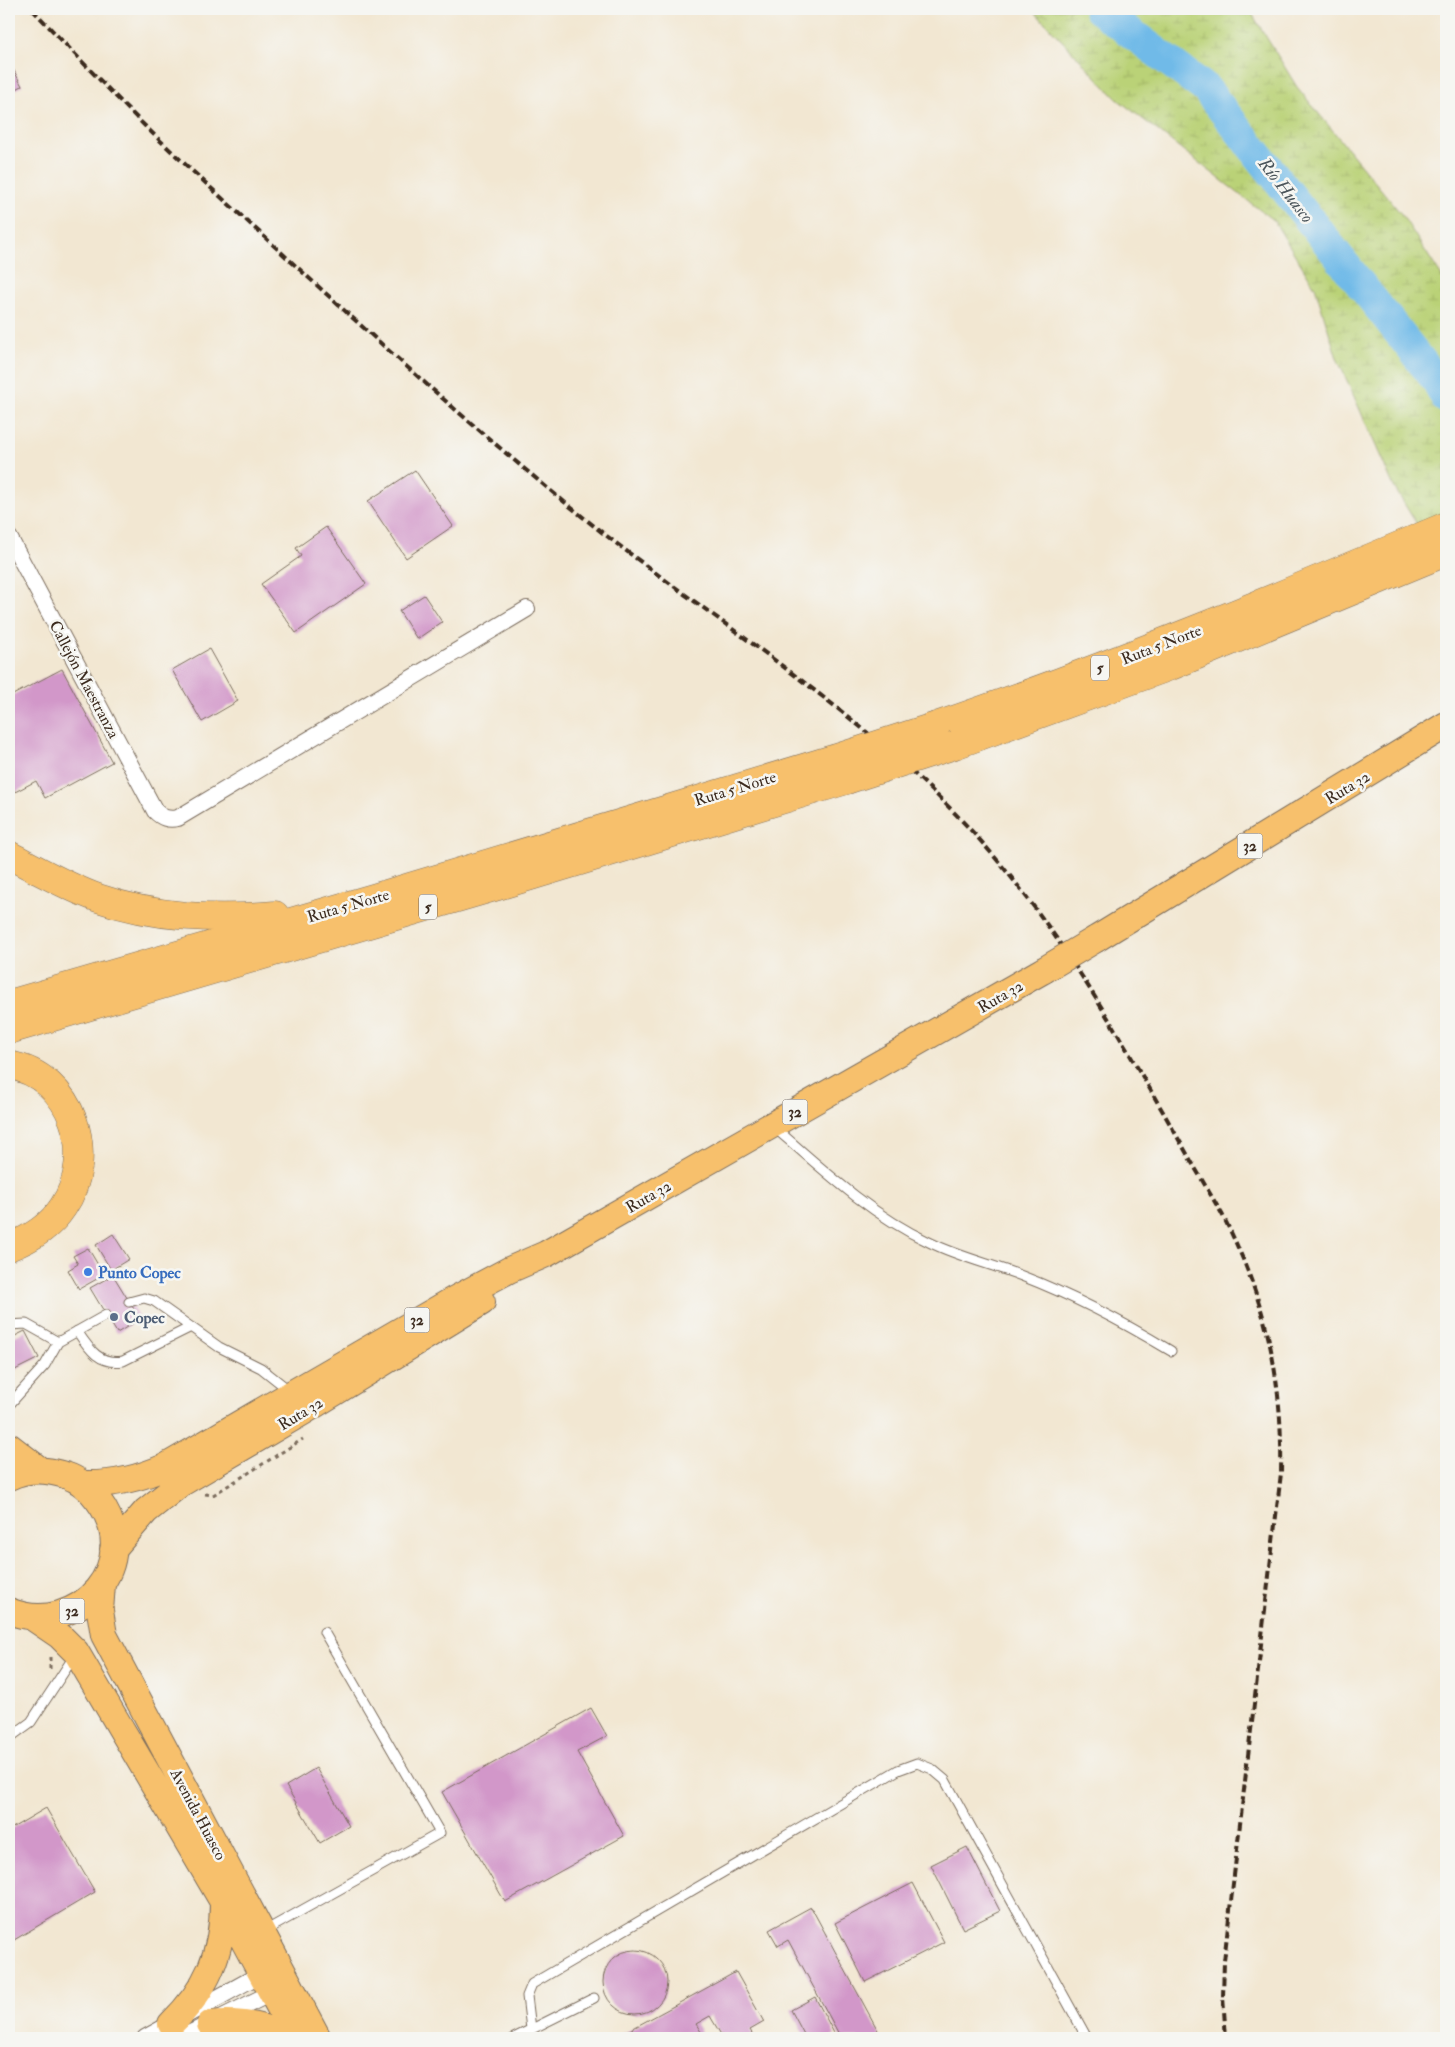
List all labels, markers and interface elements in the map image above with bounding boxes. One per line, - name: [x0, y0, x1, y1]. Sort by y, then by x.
- water label: Río Huasco: [1252, 152, 1318, 228]
- street label: Callejón Maestranza: [45, 617, 124, 742]
- street label: Ruta 5 Norte: [1118, 620, 1205, 669]
- road number: 5: [1091, 656, 1109, 680]
- street label: Ruta 5 Norte: [692, 767, 779, 811]
- street label: Ruta 32: [1321, 767, 1374, 809]
- road number: 32: [1238, 834, 1262, 858]
- street label: Ruta 5 Norte: [305, 885, 392, 927]
- road number: 5: [419, 894, 437, 920]
- street label: Ruta 32: [974, 976, 1027, 1018]
- road number: 32: [782, 1100, 808, 1124]
- street label: Ruta 32: [622, 1176, 675, 1218]
- place label: Punto Copec: [98, 1263, 181, 1284]
- marker: Punto Copec: [82, 1266, 94, 1278]
- place label: Copec: [124, 1308, 165, 1329]
- road number: 32: [404, 1308, 430, 1332]
- marker: Copec: [108, 1311, 120, 1323]
- street label: Ruta 32: [274, 1393, 327, 1435]
- road number: 32: [60, 1598, 84, 1624]
- street label: Avenida Huasco: [165, 1764, 231, 1864]

